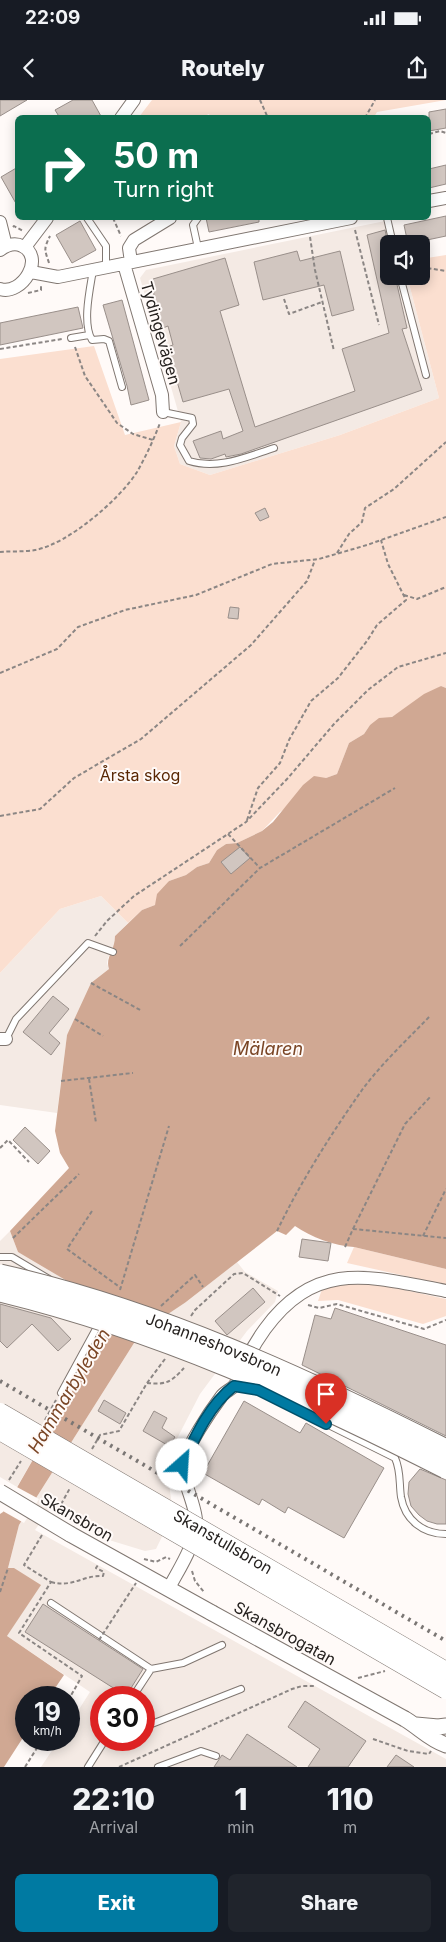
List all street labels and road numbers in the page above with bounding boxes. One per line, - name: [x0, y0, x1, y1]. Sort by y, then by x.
- street label: Tydingevägen: [137, 279, 185, 387]
- street label: Johanneshovsbron: [143, 1308, 285, 1380]
- street label: Skansbron: [37, 1488, 117, 1546]
- street label: Skanstullsbron: [170, 1505, 276, 1578]
- street label: Skansbrogatan: [230, 1597, 340, 1669]

